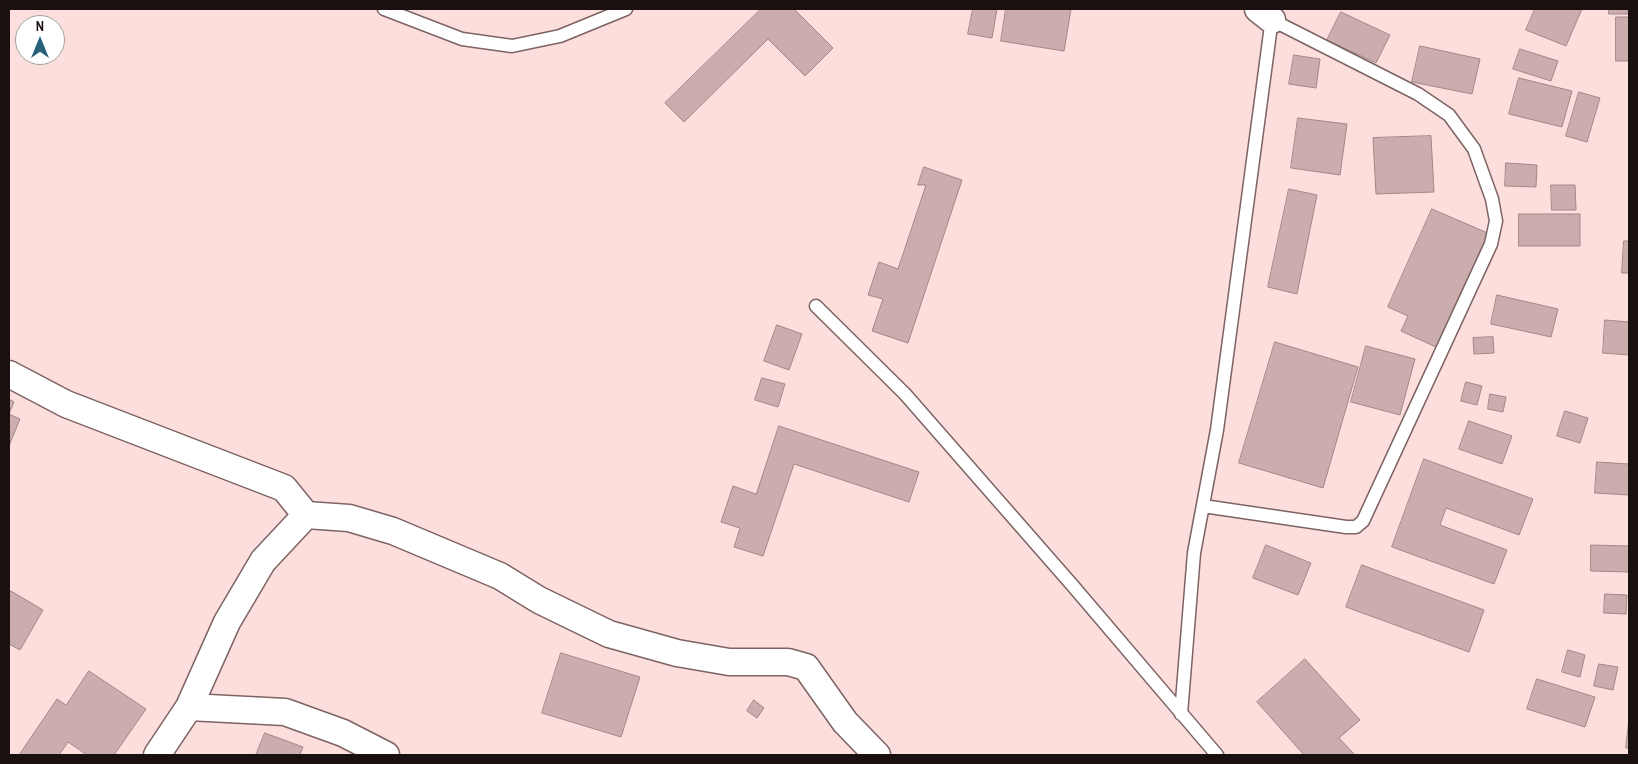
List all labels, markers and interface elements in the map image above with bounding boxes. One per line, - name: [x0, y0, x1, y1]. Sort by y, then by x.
- north arrow: [15, 15, 65, 65]
- text: N: [36, 17, 44, 35]

